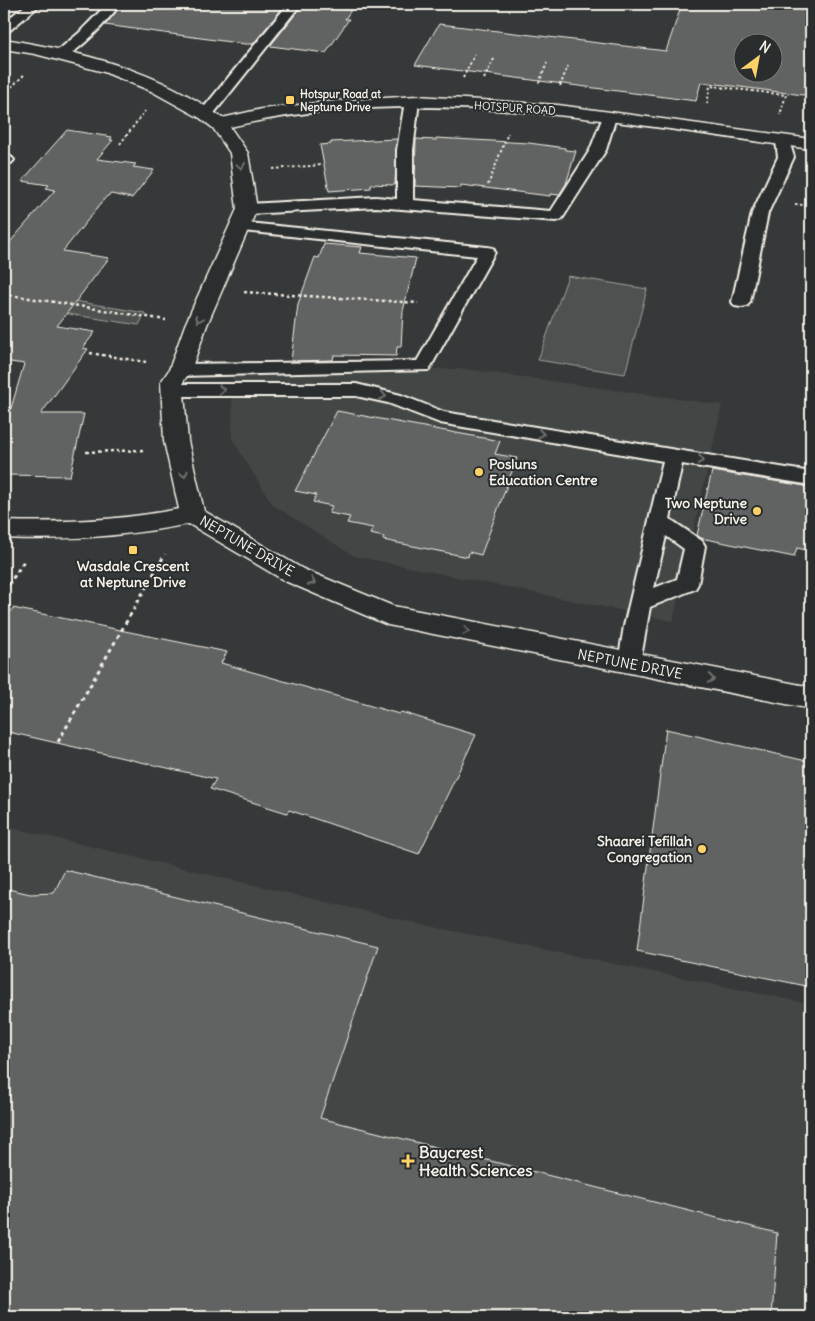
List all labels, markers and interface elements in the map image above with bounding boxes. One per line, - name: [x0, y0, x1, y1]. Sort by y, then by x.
- north arrow: [732, 32, 782, 82]
- text: N: [756, 37, 774, 57]
- place label: Hotspur Road at Neptune Drive: [300, 87, 381, 115]
- marker: Hotspur Road at Neptune Drive: [284, 94, 296, 106]
- street label: HOTSPUR ROAD: [474, 98, 557, 118]
- one-way arrow: [235, 163, 246, 171]
- one-way arrow: [195, 314, 206, 323]
- one-way arrow: [218, 385, 226, 395]
- one-way arrow: [379, 390, 388, 401]
- one-way arrow: [536, 428, 545, 438]
- one-way arrow: [697, 454, 705, 465]
- place label: Posluns Education Centre: [489, 455, 598, 489]
- marker: Posluns Education Centre: [473, 466, 485, 478]
- one-way arrow: [178, 470, 189, 479]
- place label: Two Neptune Drive: [665, 494, 747, 528]
- marker: Two Neptune Drive: [751, 505, 763, 517]
- street label: NEPTUNE DRIVE: [196, 512, 298, 580]
- marker: Wasdale Crescent at Neptune Drive: [127, 544, 139, 556]
- place label: Wasdale Crescent at Neptune Drive: [77, 557, 189, 591]
- one-way arrow: [307, 575, 316, 586]
- one-way arrow: [461, 625, 470, 636]
- street label: NEPTUNE DRIVE: [576, 645, 684, 683]
- one-way arrow: [706, 674, 715, 684]
- place label: Shaarei Tefillah Congregation: [597, 832, 692, 866]
- marker: Shaarei Tefillah Congregation: [696, 843, 708, 855]
- place label: Baycrest Health Sciences: [419, 1142, 532, 1180]
- marker: Baycrest Health Sciences: [401, 1154, 415, 1168]

